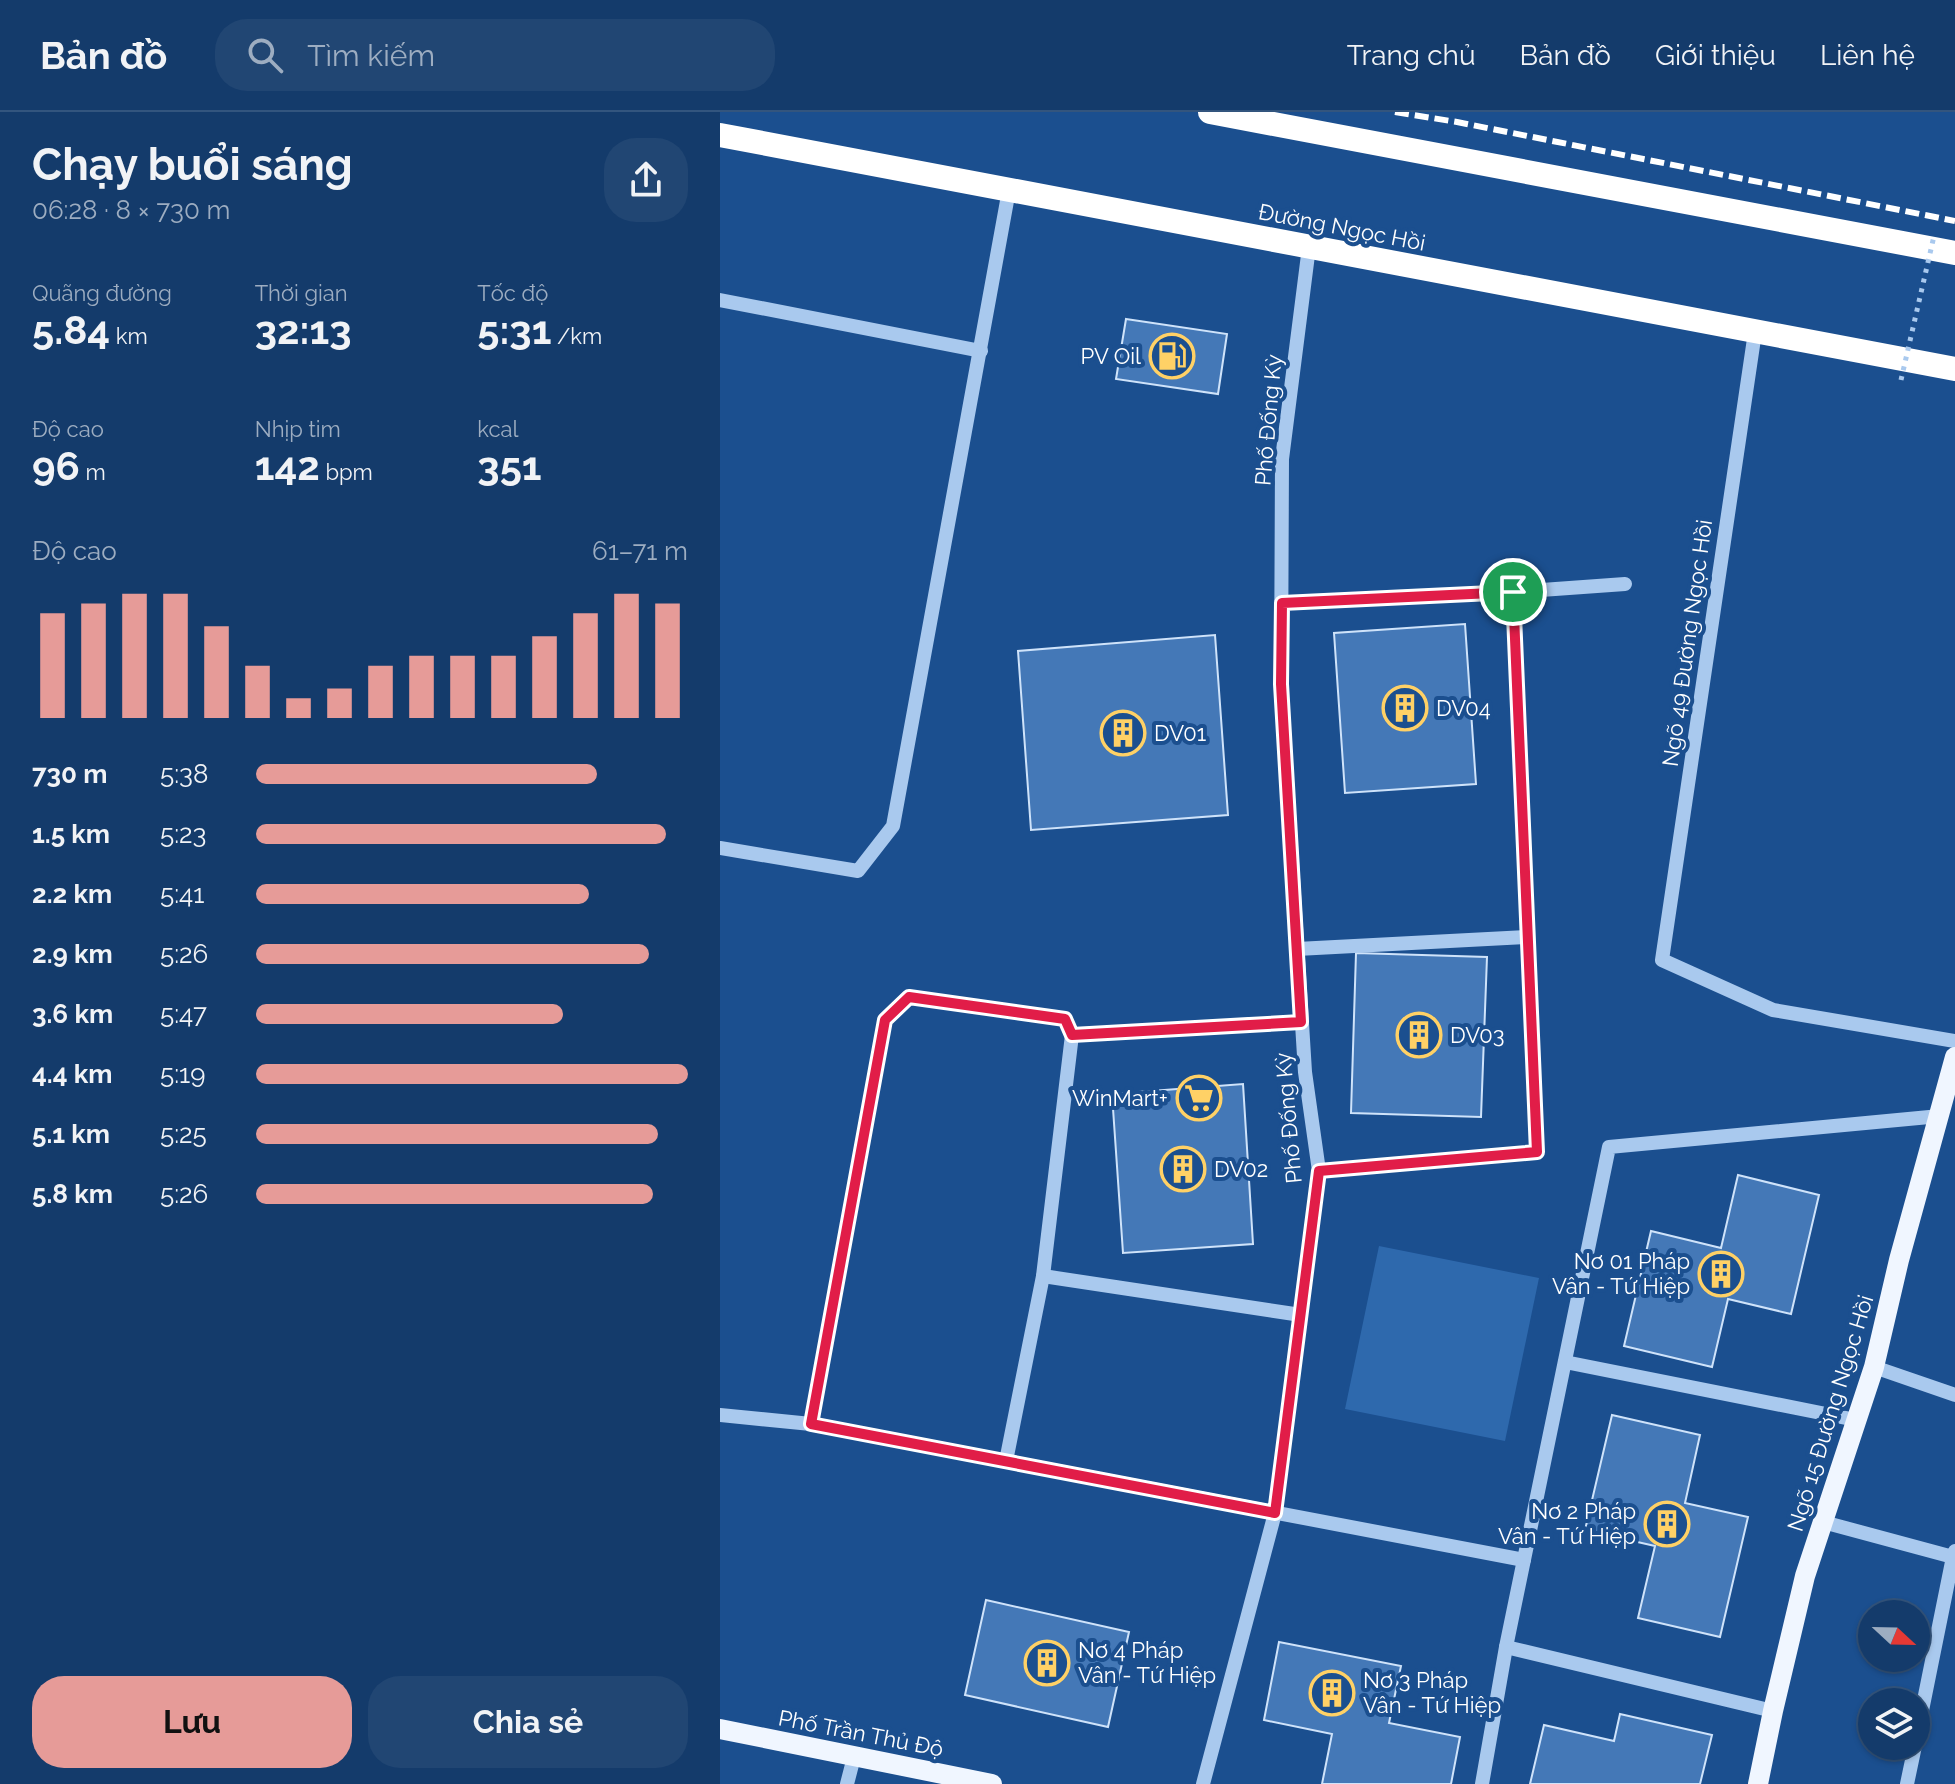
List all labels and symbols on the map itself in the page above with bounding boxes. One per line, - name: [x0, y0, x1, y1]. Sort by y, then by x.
- street label: Đường Ngọc Hồi: [1256, 198, 1428, 256]
- fuel station icon: PV Oil: [1148, 332, 1196, 380]
- place label: PV Oil: [1080, 343, 1141, 369]
- street label: Phố Đống Kỳ: [1249, 353, 1287, 487]
- street label: Ngõ 49 Đường Ngọc Hồi: [1657, 518, 1717, 768]
- pin: [1479, 558, 1547, 626]
- building icon: DV04: [1381, 684, 1429, 732]
- place label: DV04: [1436, 695, 1491, 721]
- building icon: DV01: [1099, 709, 1147, 757]
- place label: DV01: [1154, 720, 1206, 746]
- building icon: DV03: [1395, 1011, 1443, 1059]
- place label: DV03: [1450, 1022, 1504, 1048]
- street label: Phố Đống Kỳ: [1269, 1051, 1307, 1185]
- supermarket icon: WinMart+: [1175, 1074, 1223, 1122]
- place label: WinMart+: [1072, 1085, 1168, 1111]
- building icon: DV02: [1159, 1145, 1207, 1193]
- place label: DV02: [1214, 1156, 1268, 1182]
- place label: Nơ 01 Pháp Vân - Tứ Hiệp: [1552, 1248, 1690, 1299]
- building icon: Nơ 01 Pháp Vân - Tứ Hiệp: [1697, 1250, 1745, 1298]
- street label: Ngõ 15 Đường Ngọc Hồi: [1782, 1292, 1878, 1534]
- place label: Nơ 2 Pháp Vân - Tứ Hiệp: [1498, 1498, 1636, 1549]
- building icon: Nơ 2 Pháp Vân - Tứ Hiệp: [1643, 1500, 1691, 1548]
- north arrow: [1858, 1600, 1930, 1672]
- place label: Nơ 4 Pháp Vân - Tứ Hiệp: [1078, 1637, 1216, 1688]
- building icon: Nơ 4 Pháp Vân - Tứ Hiệp: [1023, 1639, 1071, 1687]
- place label: Nơ 3 Pháp Vân - Tứ Hiệp: [1363, 1667, 1501, 1718]
- building icon: Nơ 3 Pháp Vân - Tứ Hiệp: [1308, 1669, 1356, 1717]
- street label: Phố Trần Thủ Độ: [776, 1704, 946, 1762]

